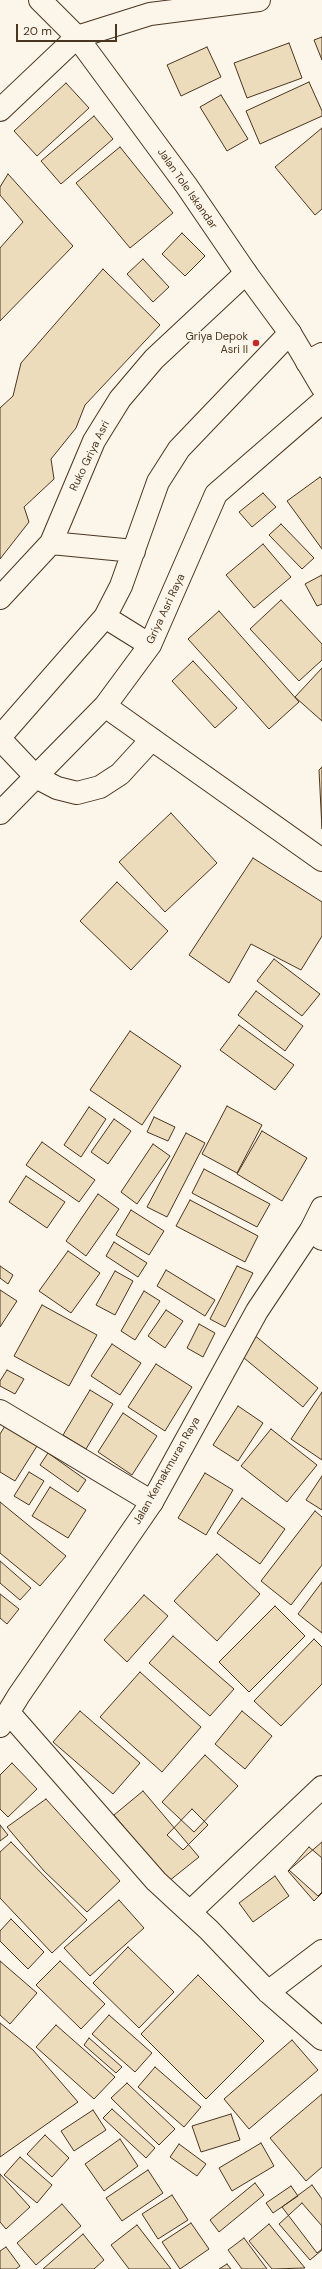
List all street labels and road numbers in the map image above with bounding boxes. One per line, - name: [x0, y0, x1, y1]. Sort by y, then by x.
- street label: Jalan Tole Iskandar: [154, 146, 220, 232]
- street label: Ruko Griya Asri: [67, 419, 113, 493]
- street label: Griya Asri Raya: [144, 572, 188, 646]
- street label: Jalan Kemakmuran Raya: [131, 1415, 203, 1527]

